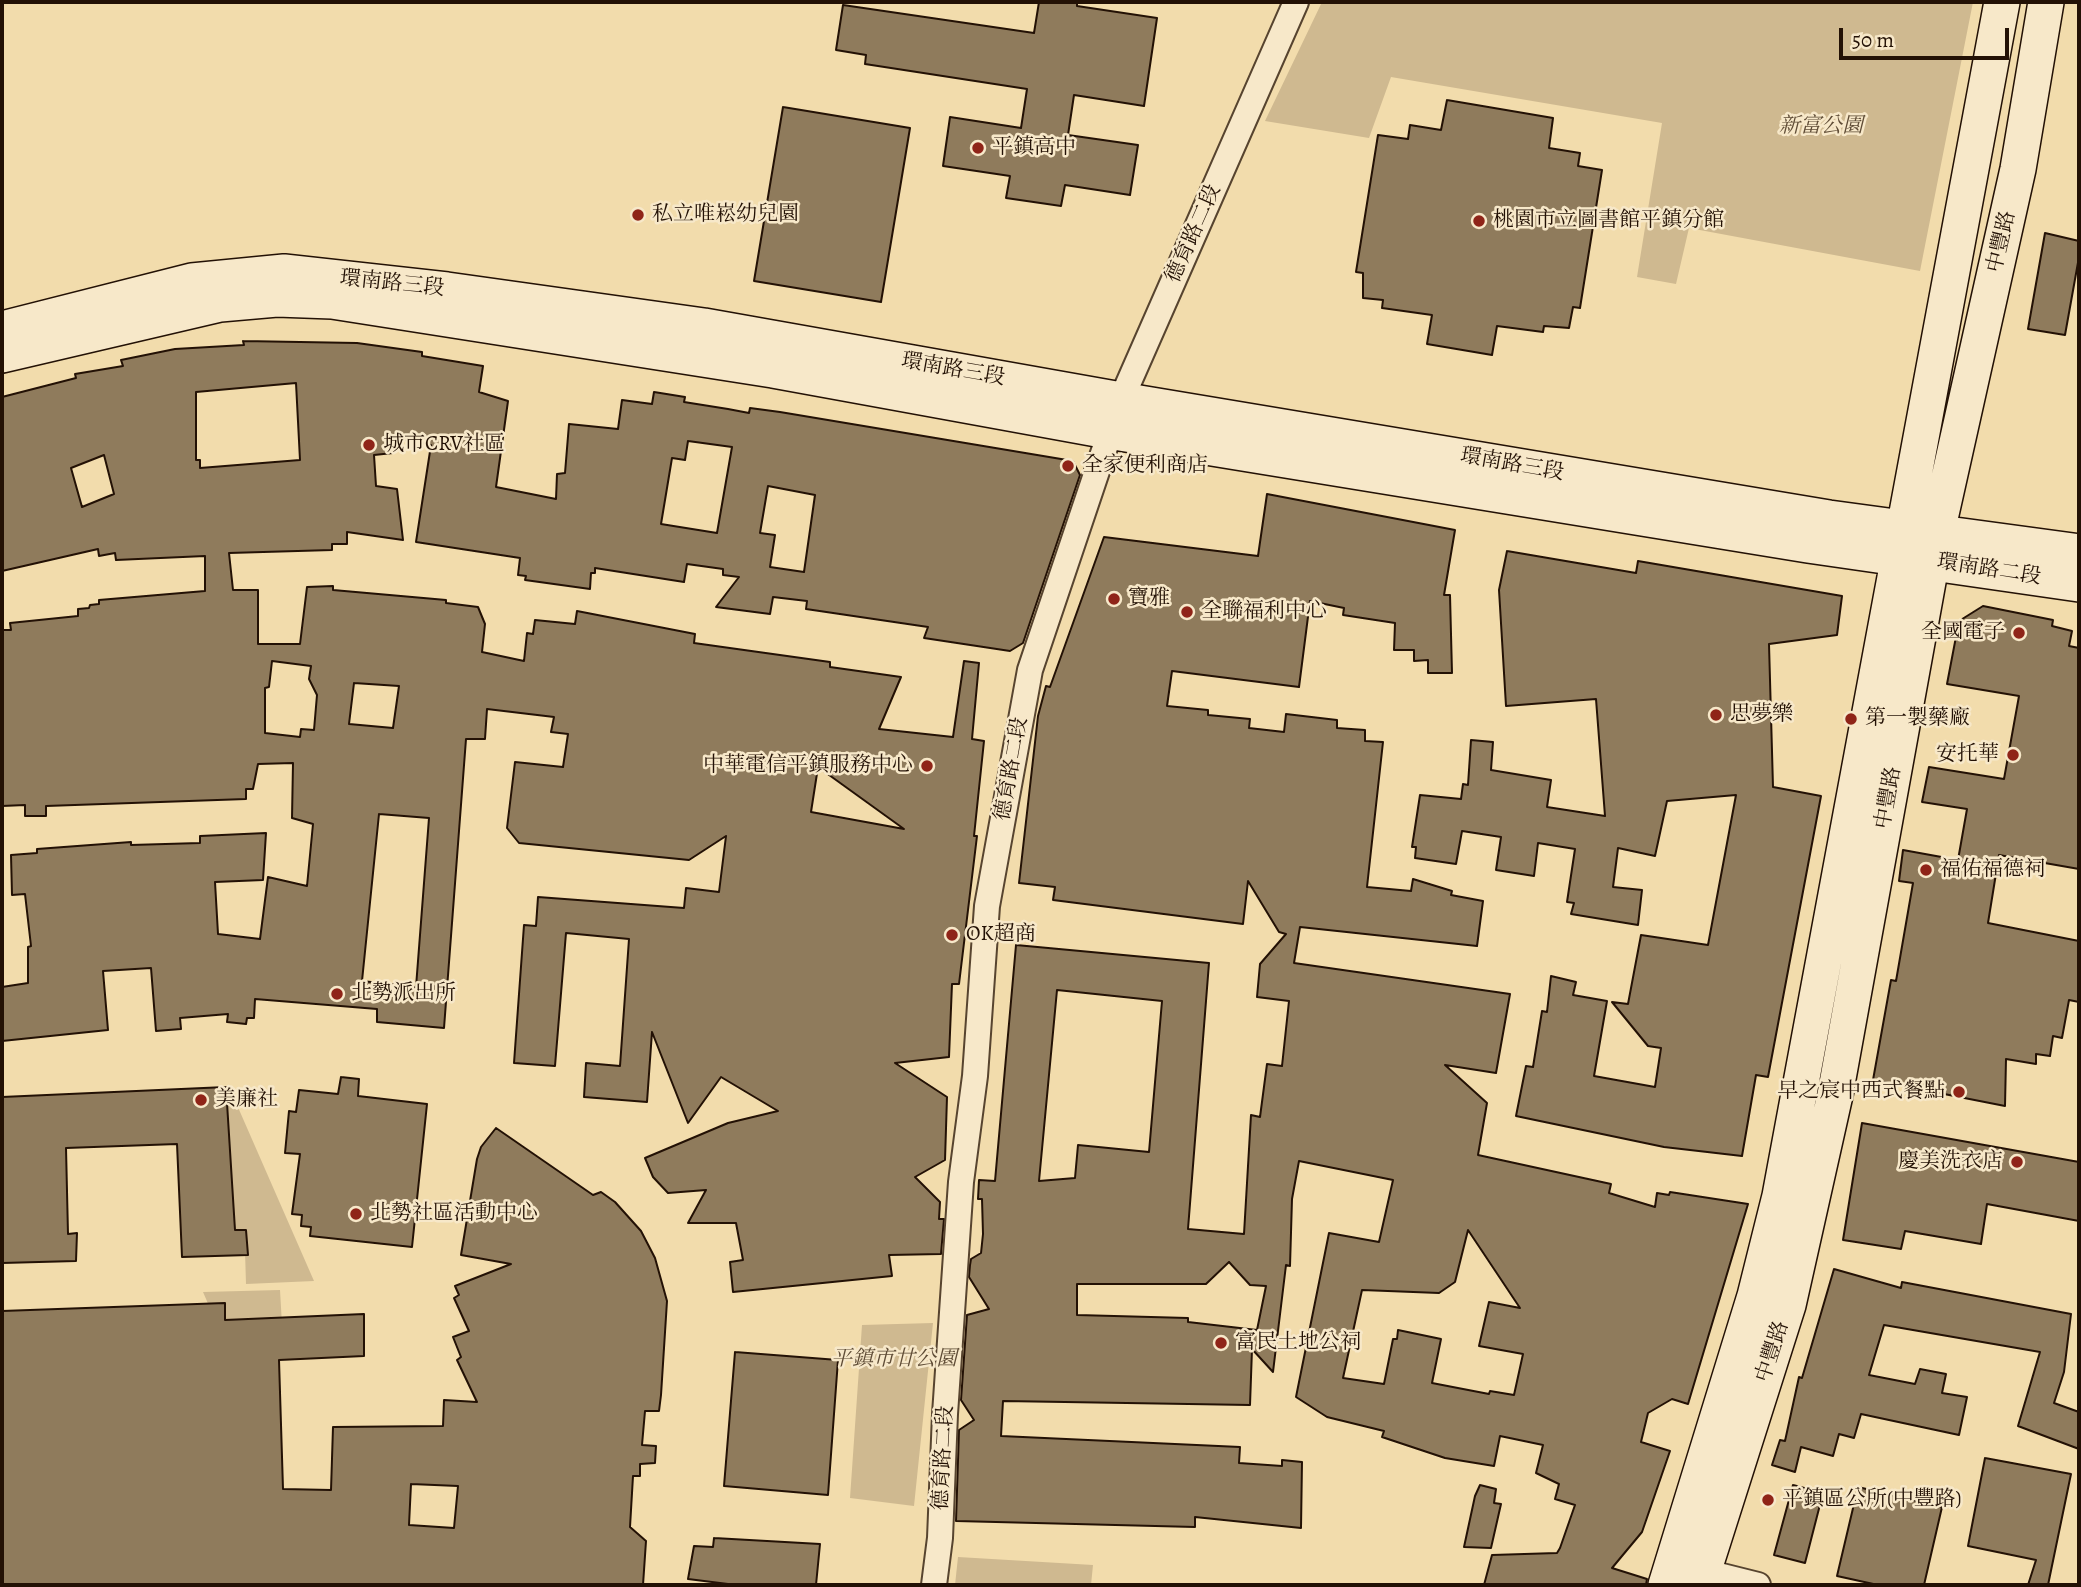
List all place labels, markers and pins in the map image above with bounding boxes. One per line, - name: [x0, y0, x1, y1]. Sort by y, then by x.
- place label: 平鎮高中: [992, 135, 1076, 161]
- marker: 平鎮高中: [970, 140, 986, 156]
- place label: 私立唯崧幼兒園: [652, 202, 799, 228]
- marker: 私立唯崧幼兒園: [630, 207, 646, 223]
- place label: 桃園市立圖書館平鎮分館: [1493, 208, 1724, 234]
- marker: 桃園市立圖書館平鎮分館: [1471, 213, 1487, 229]
- place label: 城市CRV社區: [383, 432, 505, 458]
- marker: 城市CRV社區: [361, 437, 377, 453]
- place label: 全家便利商店: [1082, 453, 1208, 479]
- marker: 全家便利商店: [1060, 458, 1076, 474]
- place label: 寶雅: [1128, 586, 1170, 612]
- marker: 寶雅: [1106, 591, 1122, 607]
- place label: 全聯福利中心: [1201, 599, 1327, 625]
- marker: 全聯福利中心: [1179, 604, 1195, 620]
- place label: 全國電子: [1921, 620, 2005, 646]
- marker: 全國電子: [2011, 625, 2027, 641]
- place label: 思夢樂: [1730, 702, 1793, 728]
- place label: 第一製藥廠: [1865, 706, 1970, 732]
- marker: 思夢樂: [1708, 707, 1724, 723]
- marker: 第一製藥廠: [1843, 711, 1859, 727]
- place label: 安托華: [1936, 742, 1999, 768]
- marker: 安托華: [2005, 747, 2021, 763]
- place label: 中華電信平鎮服務中心: [703, 753, 913, 779]
- marker: 中華電信平鎮服務中心: [919, 758, 935, 774]
- place label: 福佑福德祠: [1940, 857, 2045, 883]
- marker: 福佑福德祠: [1918, 862, 1934, 878]
- place label: OK超商: [966, 922, 1036, 948]
- marker: OK超商: [944, 927, 960, 943]
- place label: 北勢派出所: [351, 981, 456, 1007]
- marker: 北勢派出所: [329, 986, 345, 1002]
- place label: 早之宸中西式餐點: [1777, 1079, 1945, 1105]
- marker: 早之宸中西式餐點: [1951, 1084, 1967, 1100]
- place label: 美廉社: [215, 1087, 278, 1113]
- marker: 美廉社: [193, 1092, 209, 1108]
- place label: 慶美洗衣店: [1898, 1149, 2003, 1175]
- marker: 慶美洗衣店: [2009, 1154, 2025, 1170]
- place label: 北勢社區活動中心: [370, 1201, 538, 1227]
- marker: 北勢社區活動中心: [348, 1206, 364, 1222]
- place label: 富民土地公祠: [1235, 1330, 1361, 1356]
- marker: 富民土地公祠: [1213, 1335, 1229, 1351]
- place label: 平鎮區公所(中豐路): [1782, 1487, 1962, 1513]
- marker: 平鎮區公所(中豐路): [1760, 1492, 1776, 1508]

